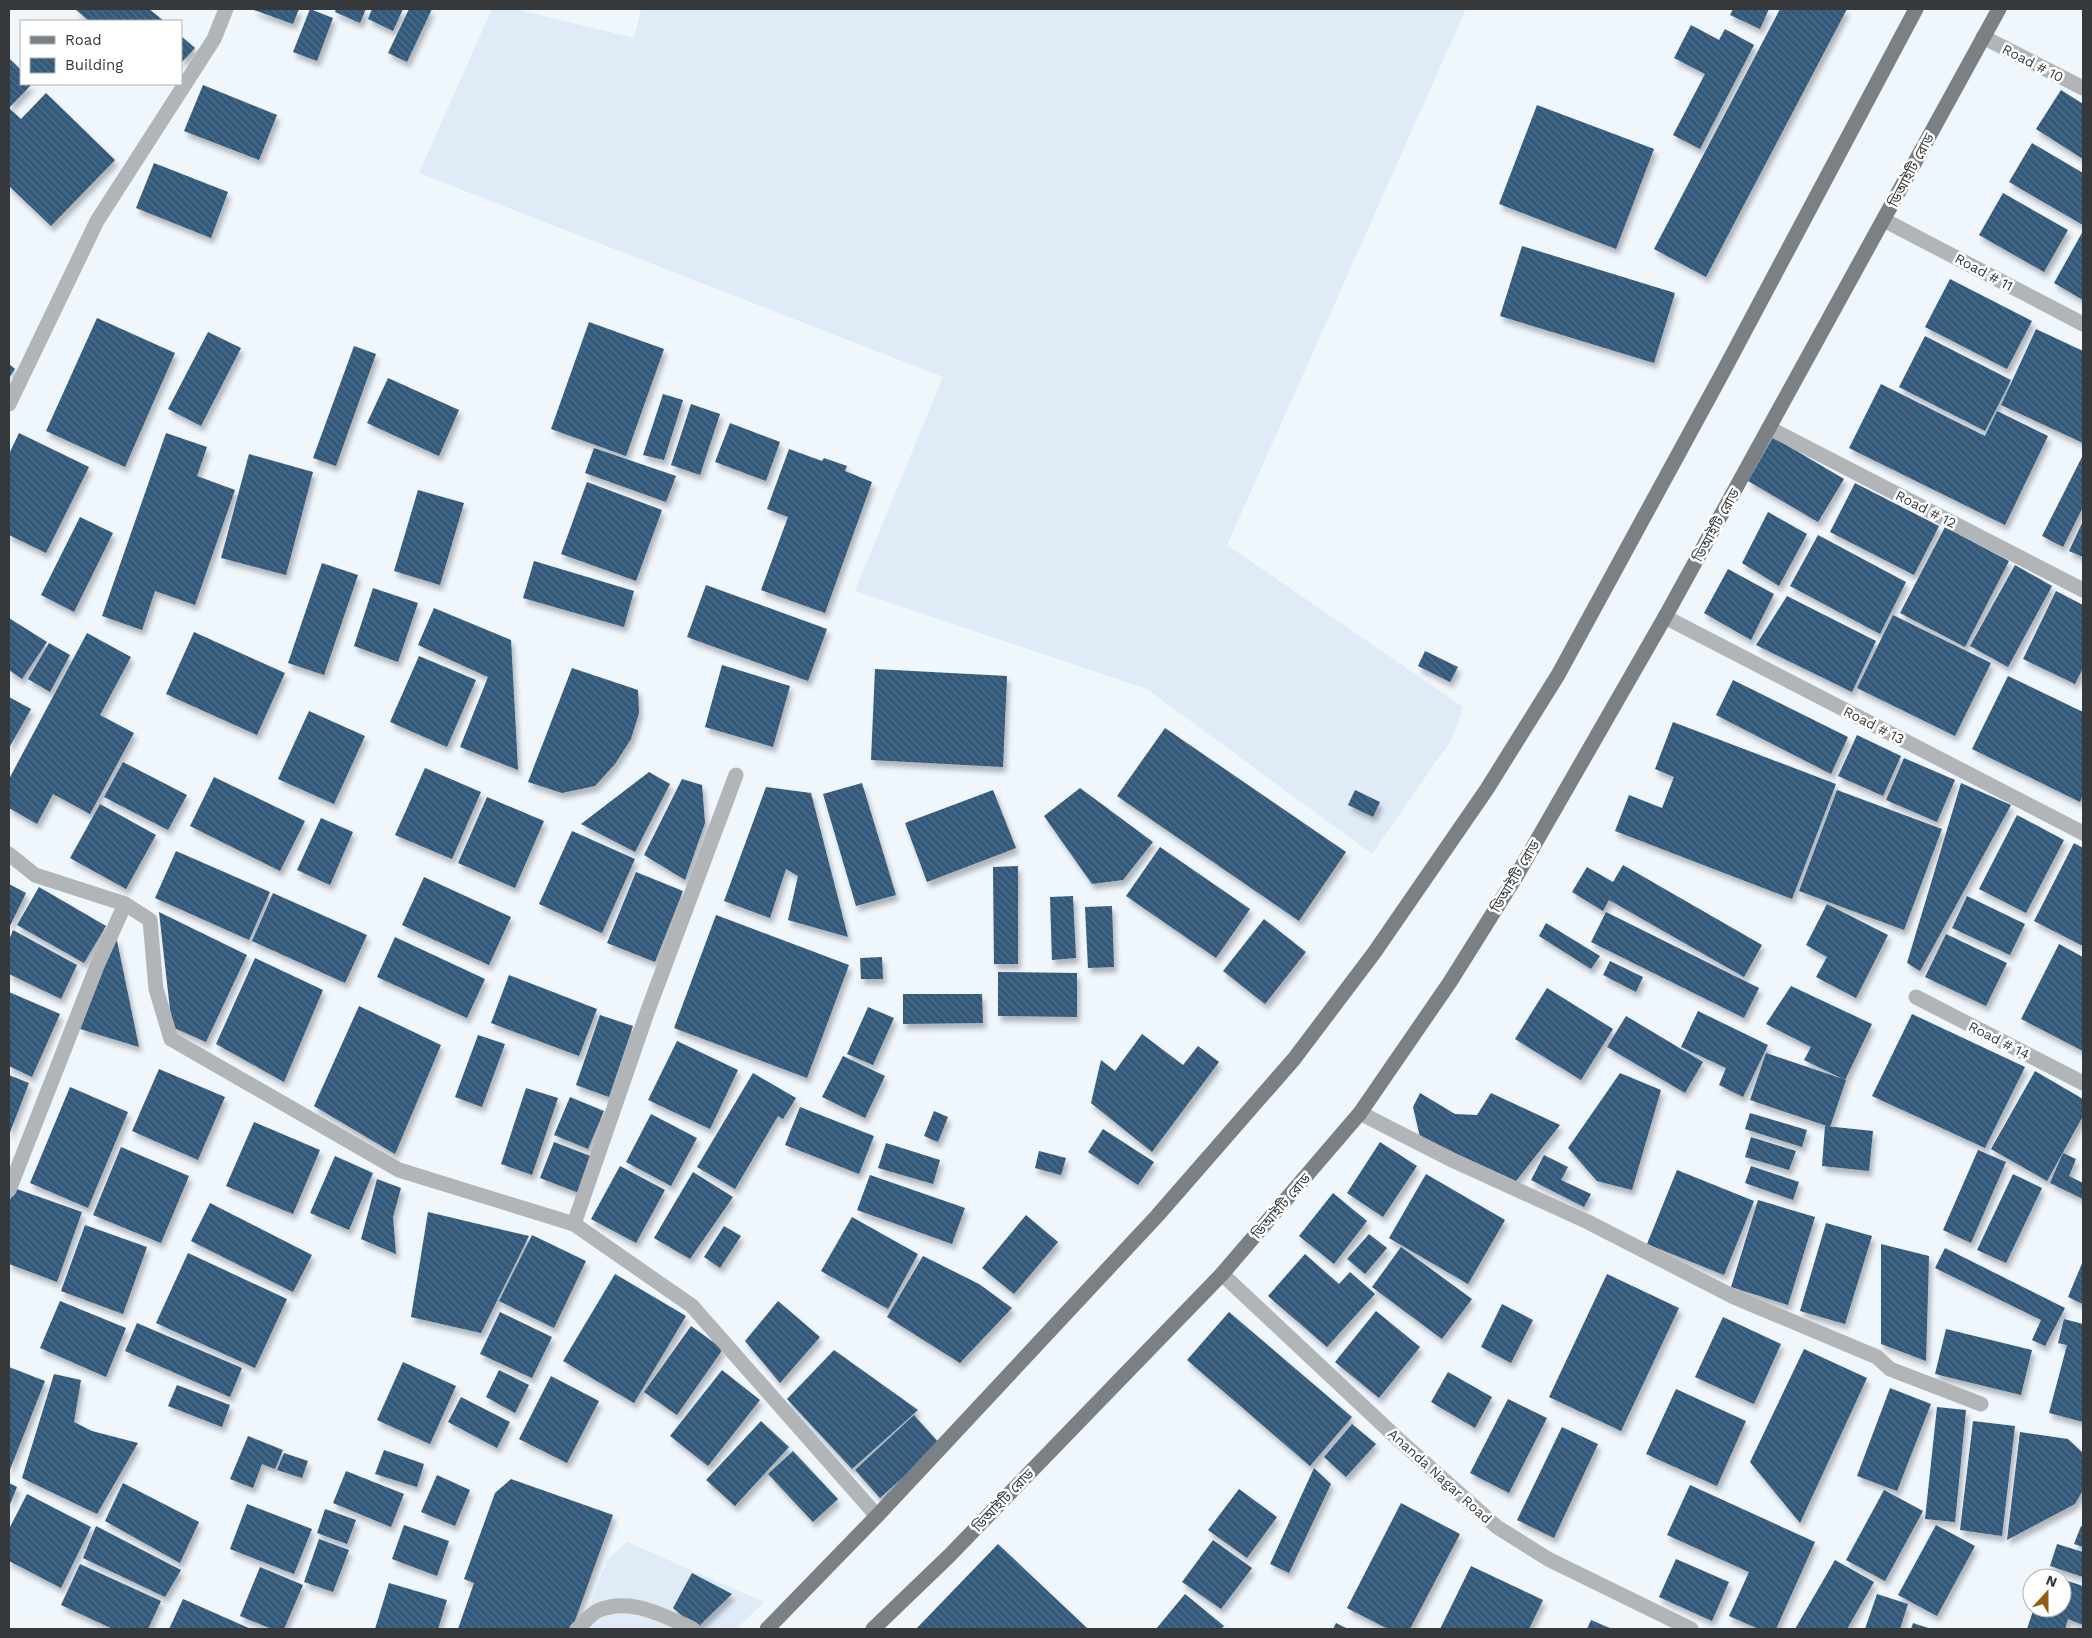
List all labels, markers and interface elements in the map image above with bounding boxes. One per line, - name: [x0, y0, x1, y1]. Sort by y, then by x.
- legend: [20, 20, 182, 85]
- text: Road: [65, 31, 102, 49]
- street label: Road # 10: [2000, 41, 2066, 85]
- text: Building: [65, 56, 123, 74]
- street label: ডিআইটি রোড: [1885, 130, 1937, 210]
- street label: Road # 11: [1952, 250, 2016, 294]
- street label: ডিআইটি রোড: [1689, 485, 1743, 565]
- street label: Road # 12: [1893, 487, 1959, 531]
- street label: Road # 13: [1841, 703, 1907, 747]
- street label: ডিআইটি রোড: [1487, 836, 1543, 916]
- street label: Road # 14: [1966, 1018, 2032, 1062]
- street label: ডিআইটি রোড: [1248, 1170, 1314, 1242]
- street label: Ananda Nagar Road: [1385, 1425, 1495, 1527]
- street label: ডিআইটি রোড: [969, 1465, 1037, 1535]
- north arrow: [2022, 1568, 2072, 1618]
- text: N: [2044, 1572, 2059, 1590]

